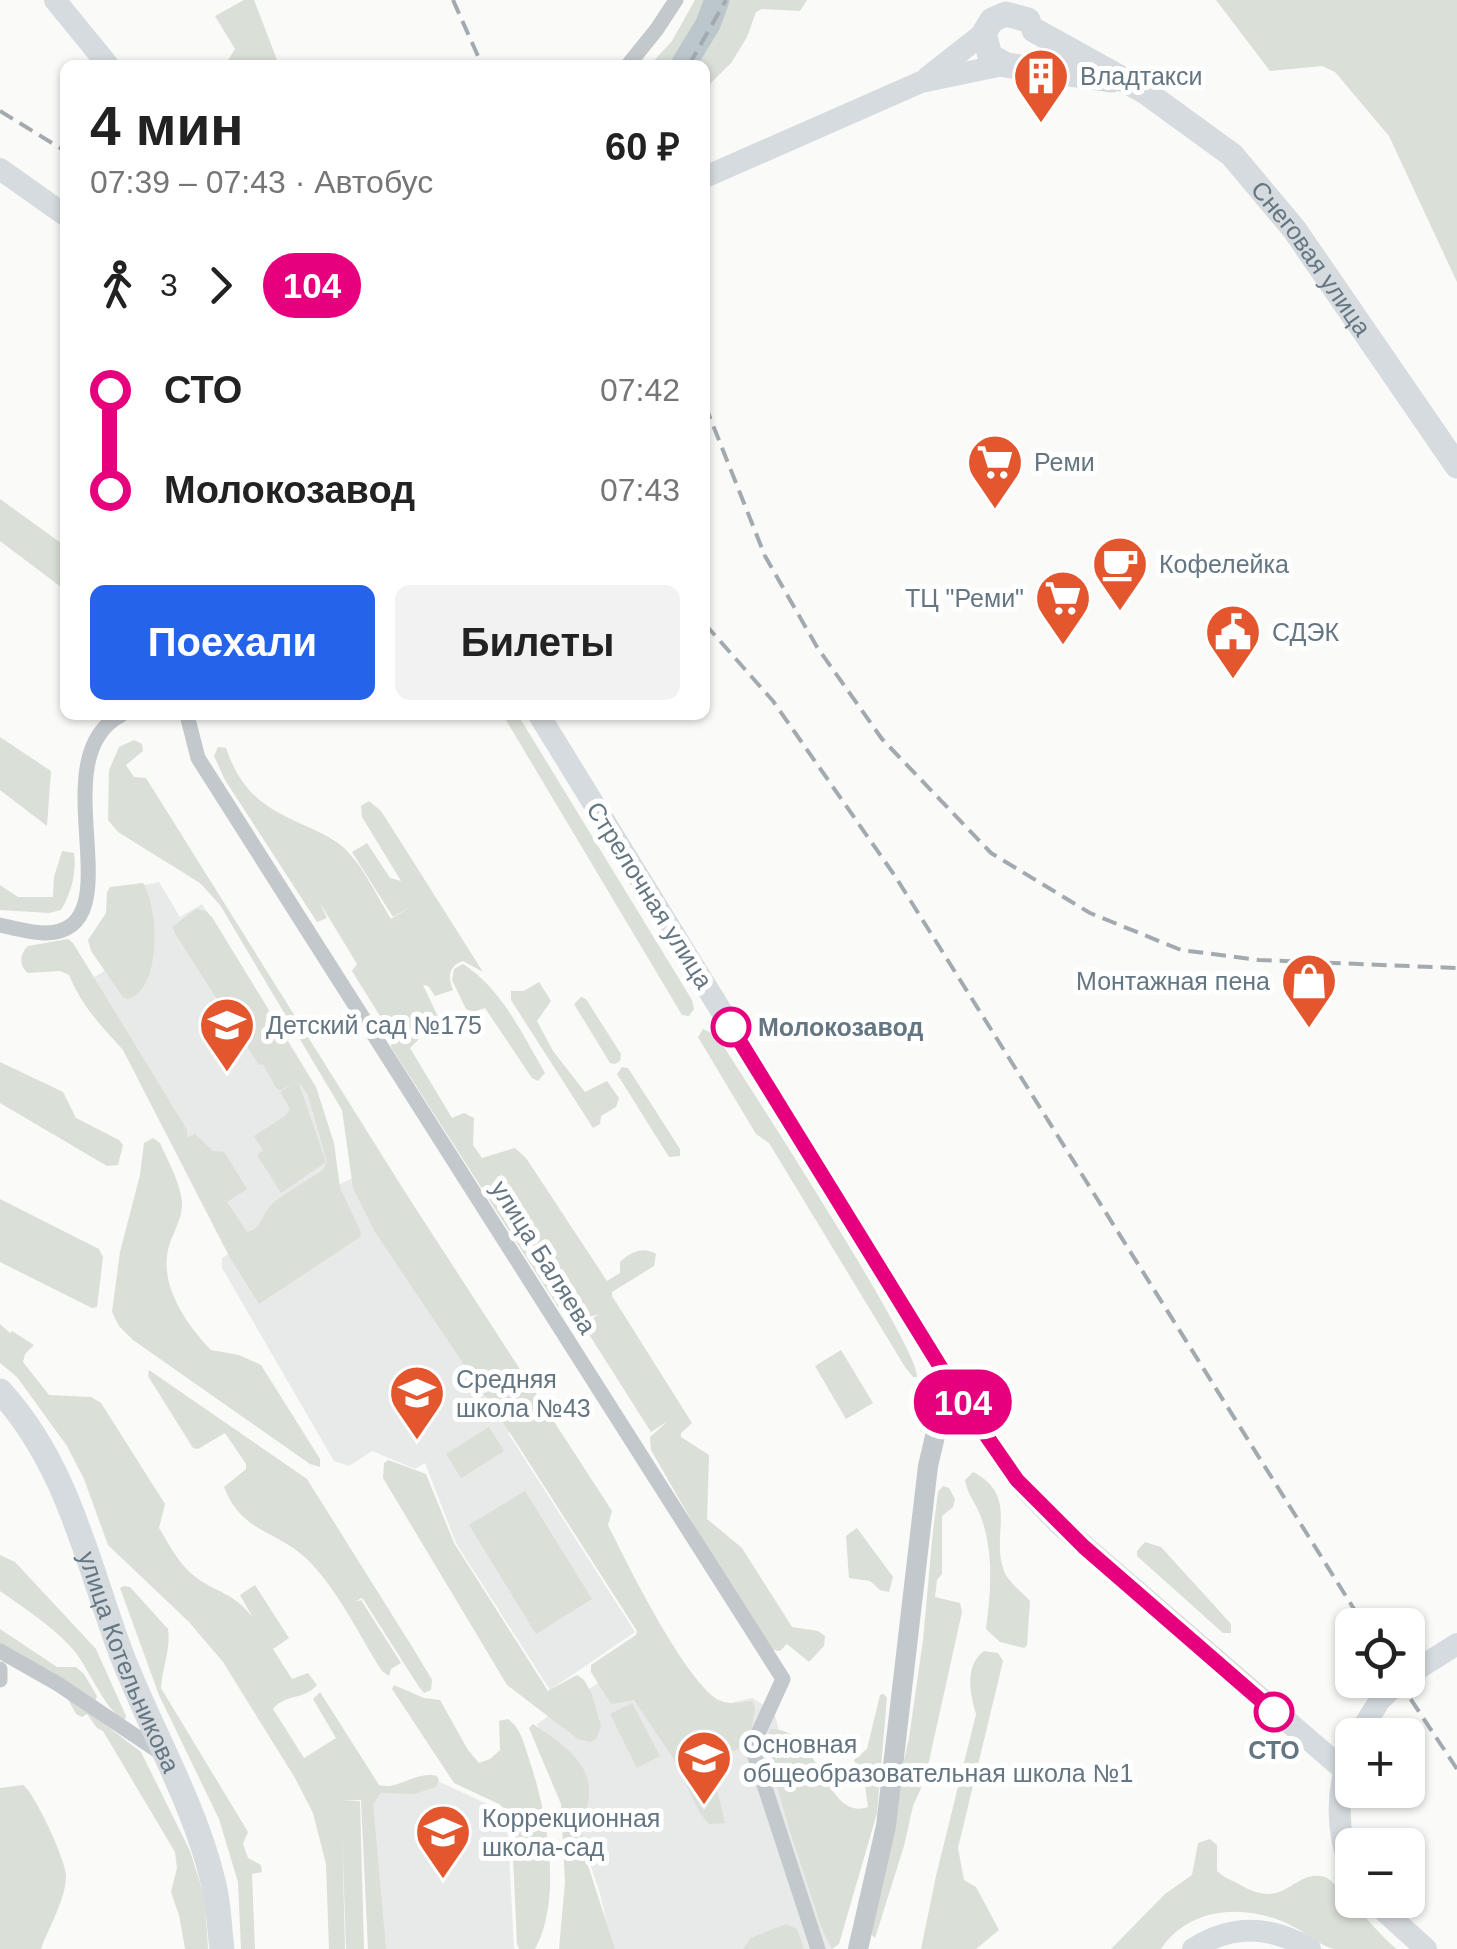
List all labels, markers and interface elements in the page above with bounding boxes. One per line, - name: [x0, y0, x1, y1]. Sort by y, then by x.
- building icon: Владтакси: [1011, 46, 1071, 125]
- place label: Владтакси: [1080, 62, 1203, 90]
- text: 4 мин: [90, 95, 244, 157]
- text: 60 ₽: [605, 126, 680, 168]
- text: 07:39 – 07:43 · Автобус: [90, 164, 433, 200]
- street label: Снеговая улица: [1246, 175, 1377, 341]
- icon: walk: [90, 258, 145, 313]
- icon: forward: [193, 258, 248, 313]
- text: 104: [283, 266, 341, 305]
- text: 3: [160, 267, 178, 303]
- text: СТО: [164, 369, 242, 411]
- text: 07:42: [600, 372, 680, 408]
- supermarket icon: Реми: [965, 432, 1025, 511]
- place label: Реми: [1034, 448, 1095, 476]
- text: Молокозавод: [164, 469, 415, 511]
- text: 07:43: [600, 472, 680, 508]
- cafe icon: Кофелейка: [1090, 534, 1150, 613]
- place label: Кофелейка: [1159, 550, 1289, 578]
- supermarket icon: ТЦ "Реми": [1033, 568, 1093, 647]
- place label: ТЦ "Реми": [905, 584, 1024, 612]
- button: Поехали: [90, 585, 375, 700]
- button: Билеты: [395, 585, 680, 700]
- public building icon: СДЭК: [1203, 602, 1263, 681]
- place label: СДЭК: [1272, 618, 1339, 646]
- street label: Стрелочная улица: [581, 797, 719, 994]
- shop icon: Монтажная пена: [1279, 951, 1339, 1030]
- place label: Монтажная пена: [1076, 967, 1270, 995]
- school or university icon: Детский сад №175: [197, 995, 257, 1074]
- marker: Молокозавод: [712, 1008, 750, 1046]
- place label: Детский сад №175: [266, 1011, 482, 1039]
- place label: Молокозавод: [758, 1013, 923, 1041]
- street label: улица Баляева: [486, 1175, 602, 1339]
- school or university icon: Средняя школа №43: [387, 1363, 447, 1442]
- place label: Средняя школа №43: [456, 1365, 591, 1422]
- line badge: 104: [906, 1370, 1020, 1434]
- text: 104: [934, 1383, 992, 1422]
- street label: улица Котельникова: [73, 1548, 186, 1777]
- map controls: [1335, 1608, 1425, 1918]
- button: locate: [1335, 1608, 1425, 1698]
- marker: СТО: [1255, 1693, 1293, 1731]
- button: +: [1335, 1718, 1425, 1808]
- school or university icon: Основная общеобразовательная школа №1: [674, 1728, 734, 1807]
- place label: Основная общеобразовательная школа №1: [743, 1730, 1133, 1787]
- place label: СТО: [1248, 1736, 1300, 1764]
- school or university icon: Коррекционная школа-сад: [413, 1802, 473, 1881]
- place label: Коррекционная школа-сад: [482, 1804, 660, 1861]
- button: −: [1335, 1828, 1425, 1918]

